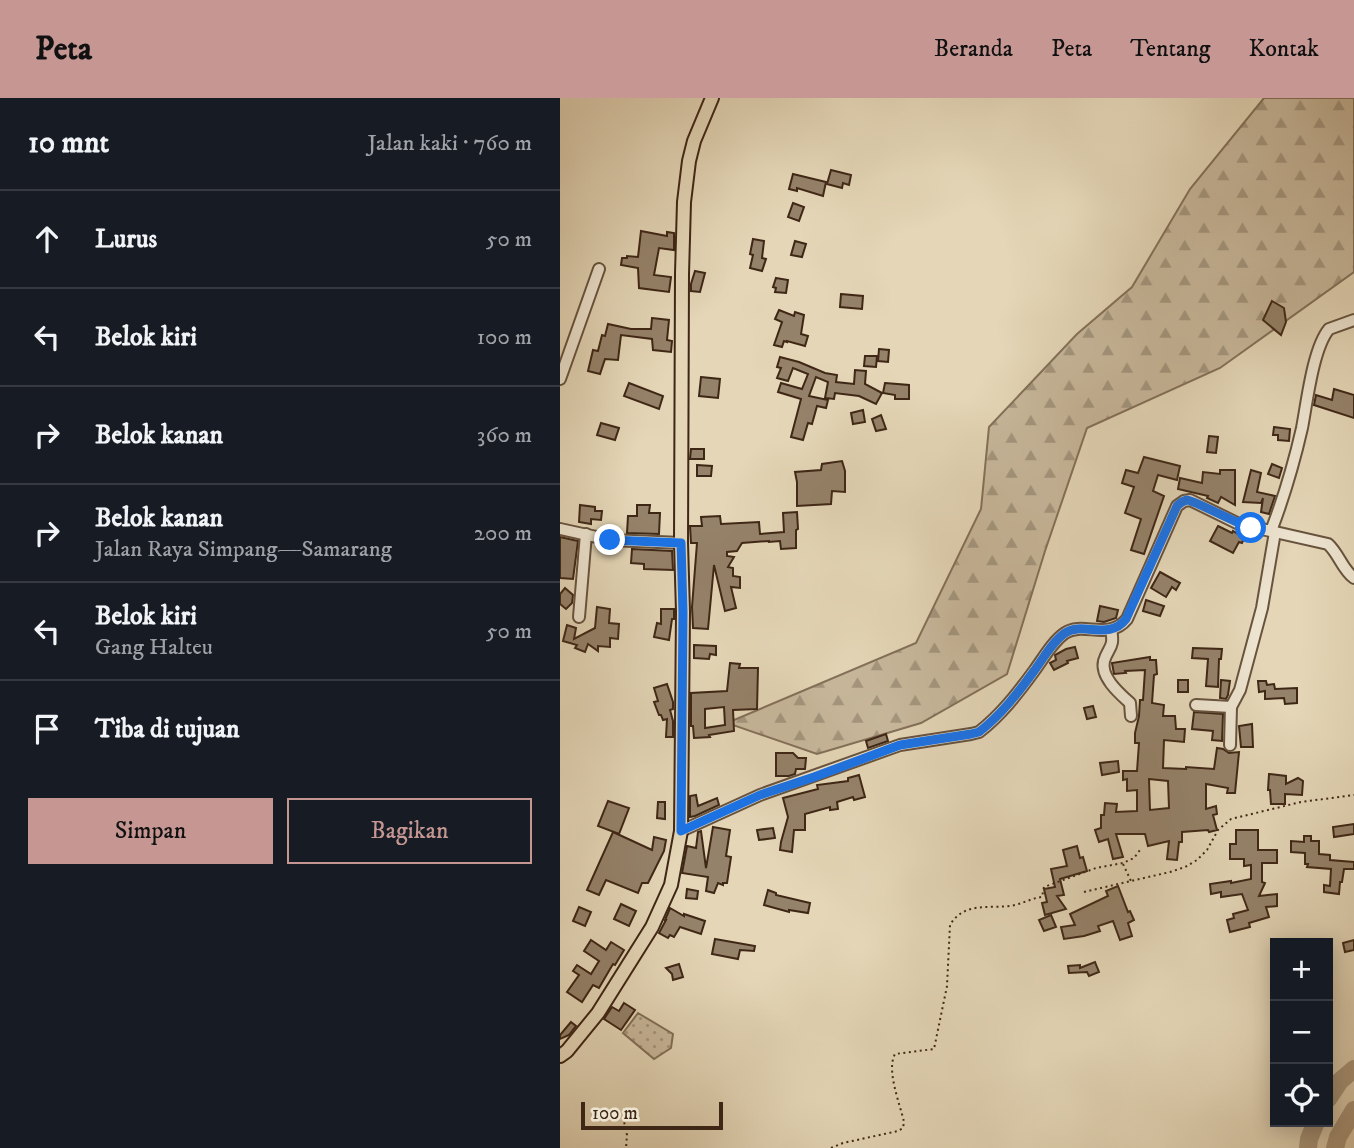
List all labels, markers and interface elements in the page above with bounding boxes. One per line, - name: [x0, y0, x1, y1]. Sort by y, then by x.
- text: Peta: [35, 29, 92, 70]
- text: Beranda: [934, 34, 1013, 64]
- text: Peta: [1051, 34, 1092, 64]
- text: Tentang: [1130, 34, 1211, 64]
- text: Kontak: [1249, 34, 1319, 64]
- text: 10 mnt: [28, 125, 109, 162]
- text: Jalan kaki · 760 m: [367, 129, 532, 158]
- icon: ahead: [28, 220, 66, 258]
- text: Lurus: [95, 223, 157, 256]
- text: 50 m: [486, 225, 532, 254]
- icon: left: [28, 318, 66, 356]
- text: Belok kiri: [95, 321, 197, 354]
- text: 100 m: [477, 323, 532, 352]
- icon: right: [28, 416, 66, 454]
- text: Belok kanan: [95, 419, 223, 452]
- text: 360 m: [477, 421, 532, 450]
- text: Belok kanan: [95, 502, 223, 535]
- route start: [1235, 512, 1266, 543]
- icon: right: [28, 514, 66, 552]
- text: 200 m: [474, 519, 532, 548]
- route end: [594, 524, 625, 555]
- text: Jalan Raya Simpang—Samarang: [95, 535, 392, 564]
- text: Belok kiri: [95, 600, 197, 633]
- icon: left: [28, 612, 66, 650]
- text: 50 m: [486, 617, 532, 646]
- text: Gang Halteu: [95, 633, 213, 662]
- icon: arrive: [28, 710, 66, 748]
- text: Tiba di tujuan: [95, 713, 240, 746]
- button: Simpan: [28, 798, 273, 864]
- button: Bagikan: [287, 798, 532, 864]
- map controls: [1270, 938, 1333, 1127]
- button: +: [1270, 938, 1333, 1001]
- button: −: [1270, 1001, 1333, 1064]
- button: locate: [1270, 1064, 1333, 1127]
- scale bar: [581, 1099, 723, 1131]
- text: 100 m: [592, 1102, 638, 1125]

